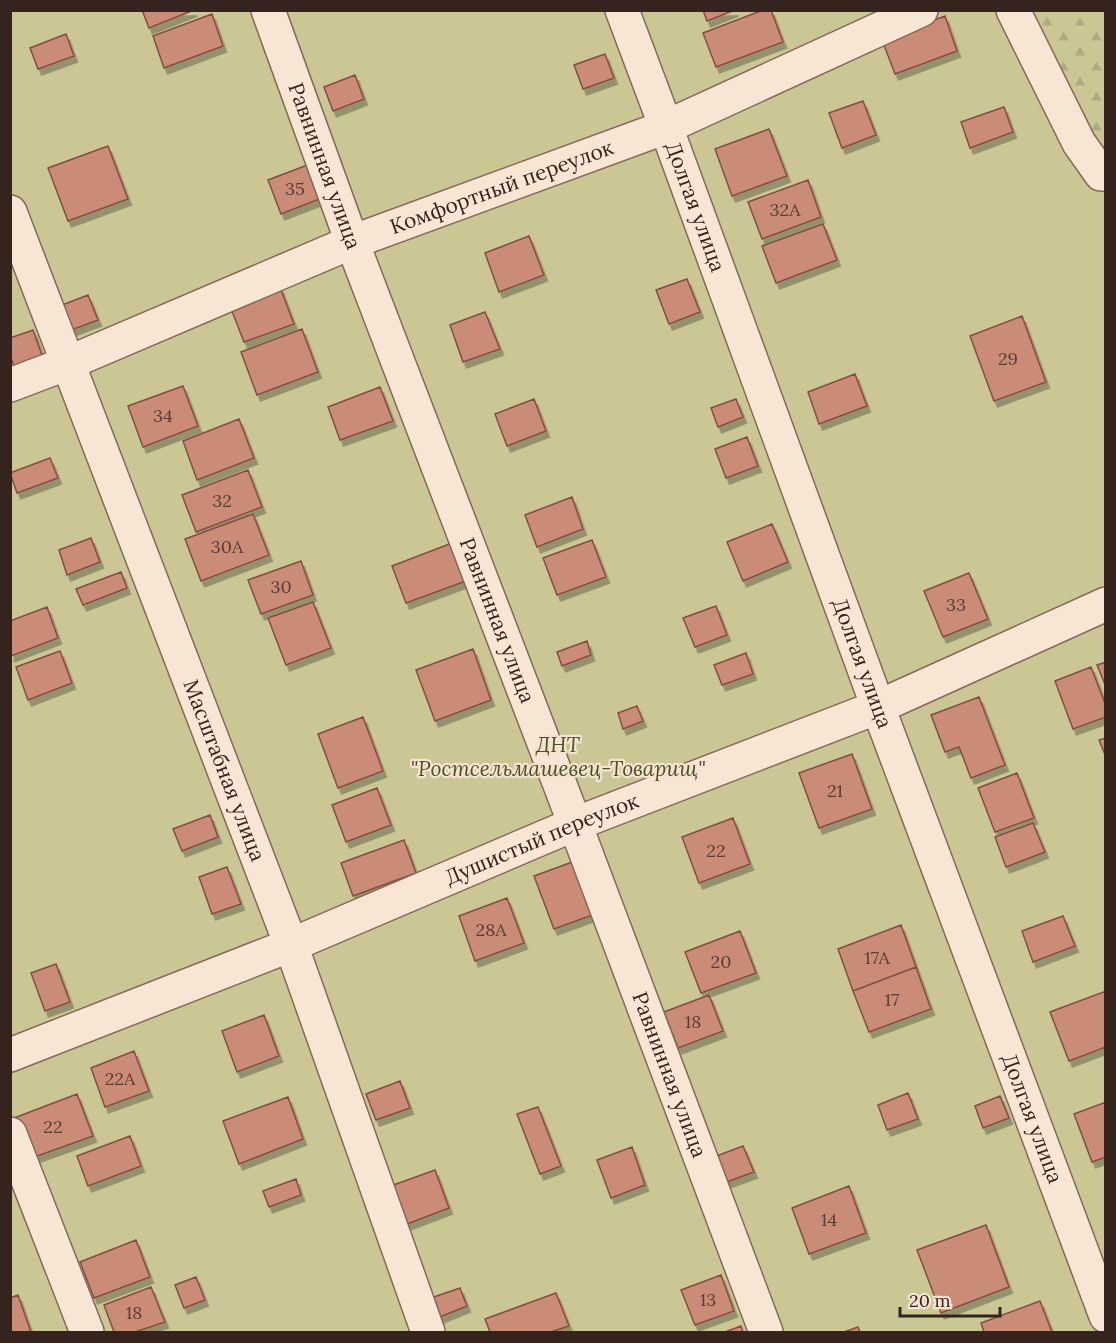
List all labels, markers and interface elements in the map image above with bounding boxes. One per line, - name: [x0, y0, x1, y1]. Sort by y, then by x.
- street label: Равнинная улица: [282, 79, 368, 253]
- street label: Комфортный переулок: [386, 133, 618, 240]
- street label: Долгая улица: [660, 138, 732, 276]
- house number: 35: [285, 177, 305, 200]
- house number: 32А: [770, 198, 801, 221]
- house number: 29: [998, 347, 1018, 370]
- house number: 34: [153, 404, 173, 427]
- house number: 32: [212, 489, 232, 512]
- street label: Равнинная улица: [454, 534, 541, 707]
- house number: 30А: [211, 535, 244, 558]
- house number: 30: [270, 575, 292, 598]
- house number: 33: [946, 593, 966, 616]
- street label: Долгая улица: [826, 594, 899, 732]
- street label: Масштабная улица: [177, 675, 272, 865]
- park label: ДНТ "Ростсельмашевец-Товарищ": [411, 731, 705, 782]
- house number: 21: [827, 779, 843, 802]
- street label: Душистый переулок: [441, 786, 643, 891]
- house number: 22: [706, 839, 726, 862]
- house number: 28А: [475, 918, 507, 941]
- house number: 17А: [864, 946, 891, 969]
- house number: 20: [711, 950, 731, 973]
- street label: Равнинная улица: [626, 988, 713, 1162]
- house number: 17: [885, 988, 899, 1011]
- house number: 18: [685, 1010, 701, 1033]
- street label: Долгая улица: [996, 1050, 1069, 1187]
- house number: 22А: [105, 1067, 136, 1090]
- house number: 22: [43, 1115, 63, 1138]
- house number: 14: [821, 1208, 837, 1231]
- scale bar: [900, 1280, 1000, 1318]
- house number: 13: [700, 1288, 716, 1311]
- text: 20 m: [909, 1289, 951, 1312]
- house number: 18: [126, 1301, 142, 1324]

